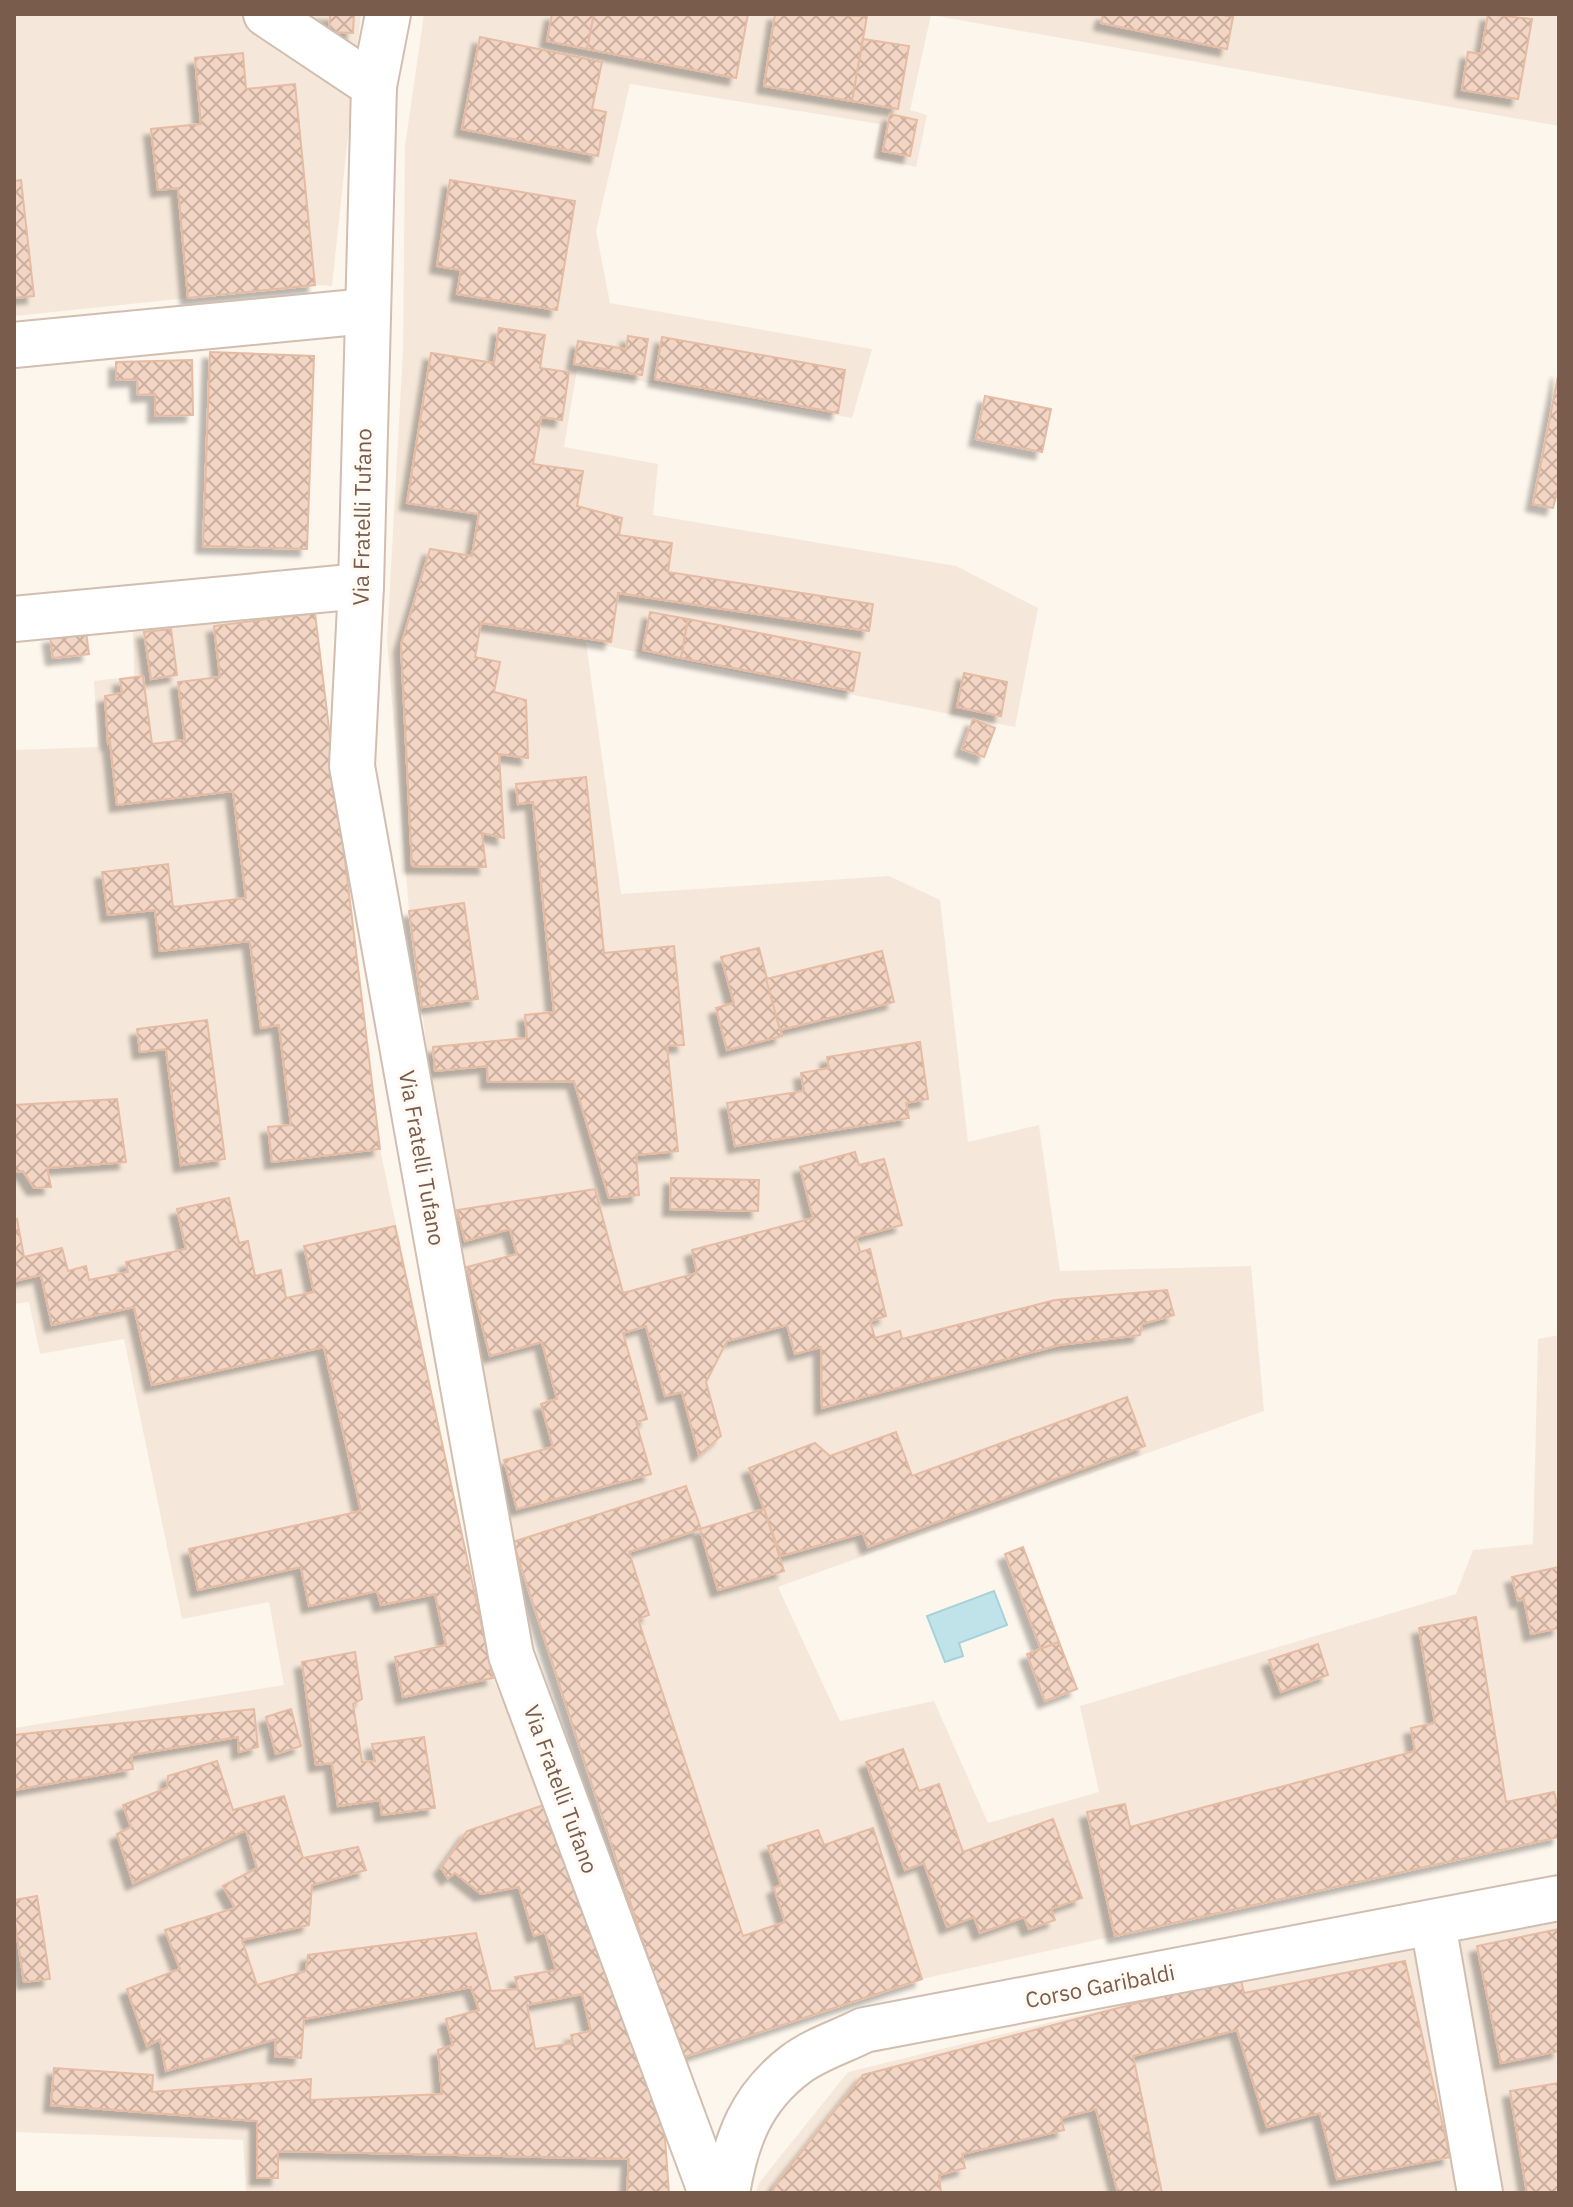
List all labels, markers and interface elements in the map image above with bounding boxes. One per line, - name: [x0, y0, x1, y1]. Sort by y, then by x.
- street label: Via Fratelli Tufano: [345, 428, 378, 606]
- street label: Via Fratelli Tufano: [393, 1068, 452, 1248]
- street label: Via Fratelli Tufano: [518, 1701, 605, 1877]
- street label: Corso Garibaldi: [1023, 1957, 1177, 2014]

